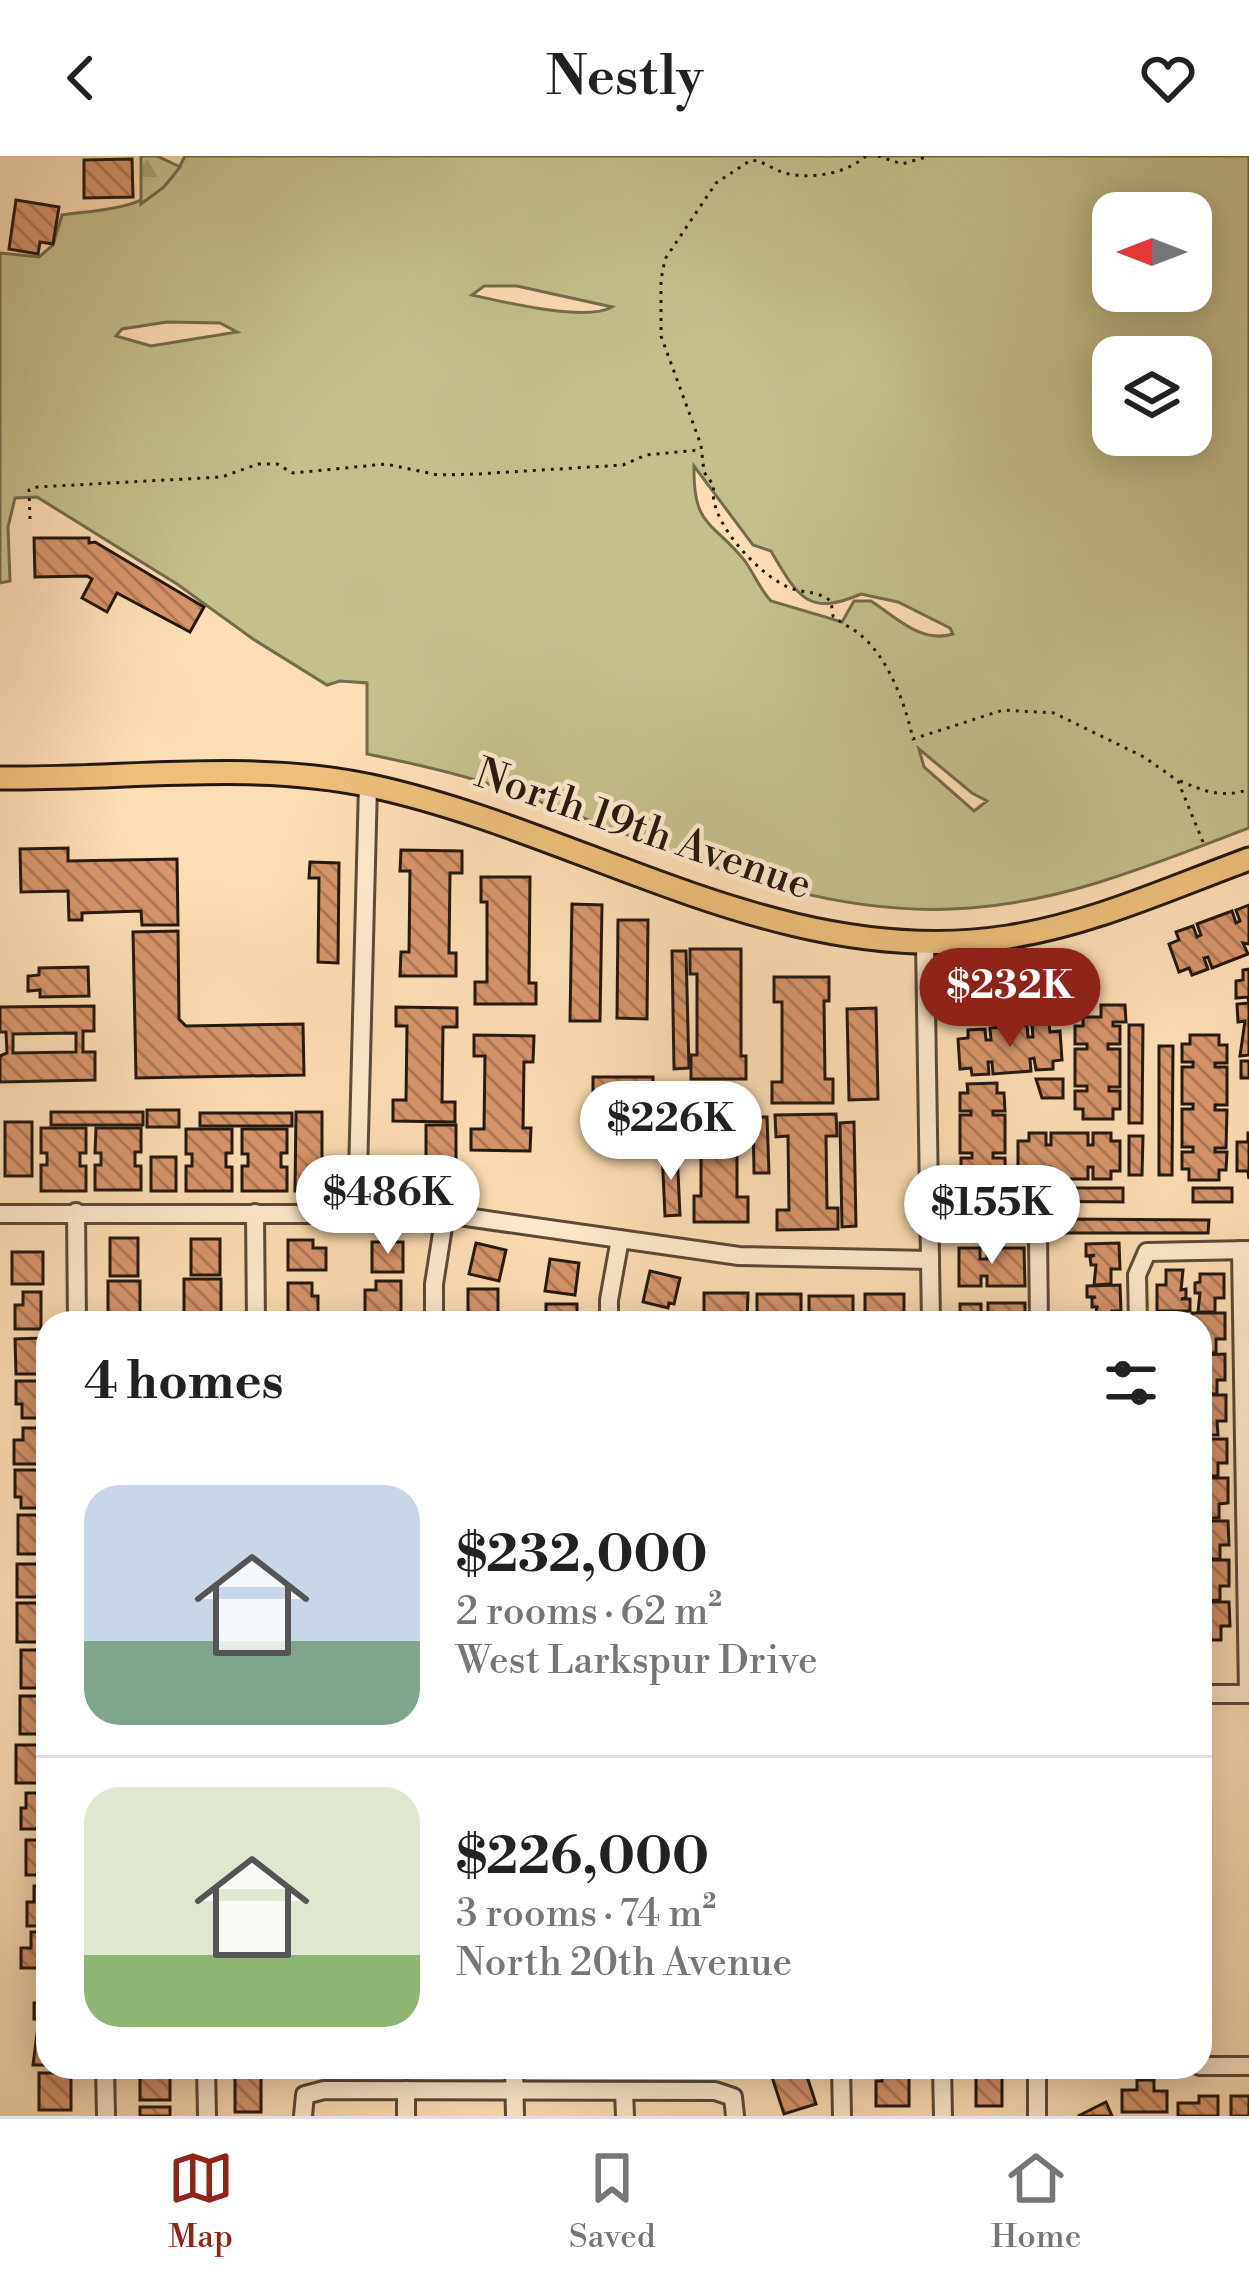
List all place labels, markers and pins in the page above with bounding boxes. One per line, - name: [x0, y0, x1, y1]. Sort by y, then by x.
- pin: $232K: [926, 948, 1094, 1050]
- pin: $226K: [587, 1081, 755, 1183]
- pin: $486K: [304, 1155, 472, 1257]
- pin: $155K: [908, 1165, 1076, 1267]

